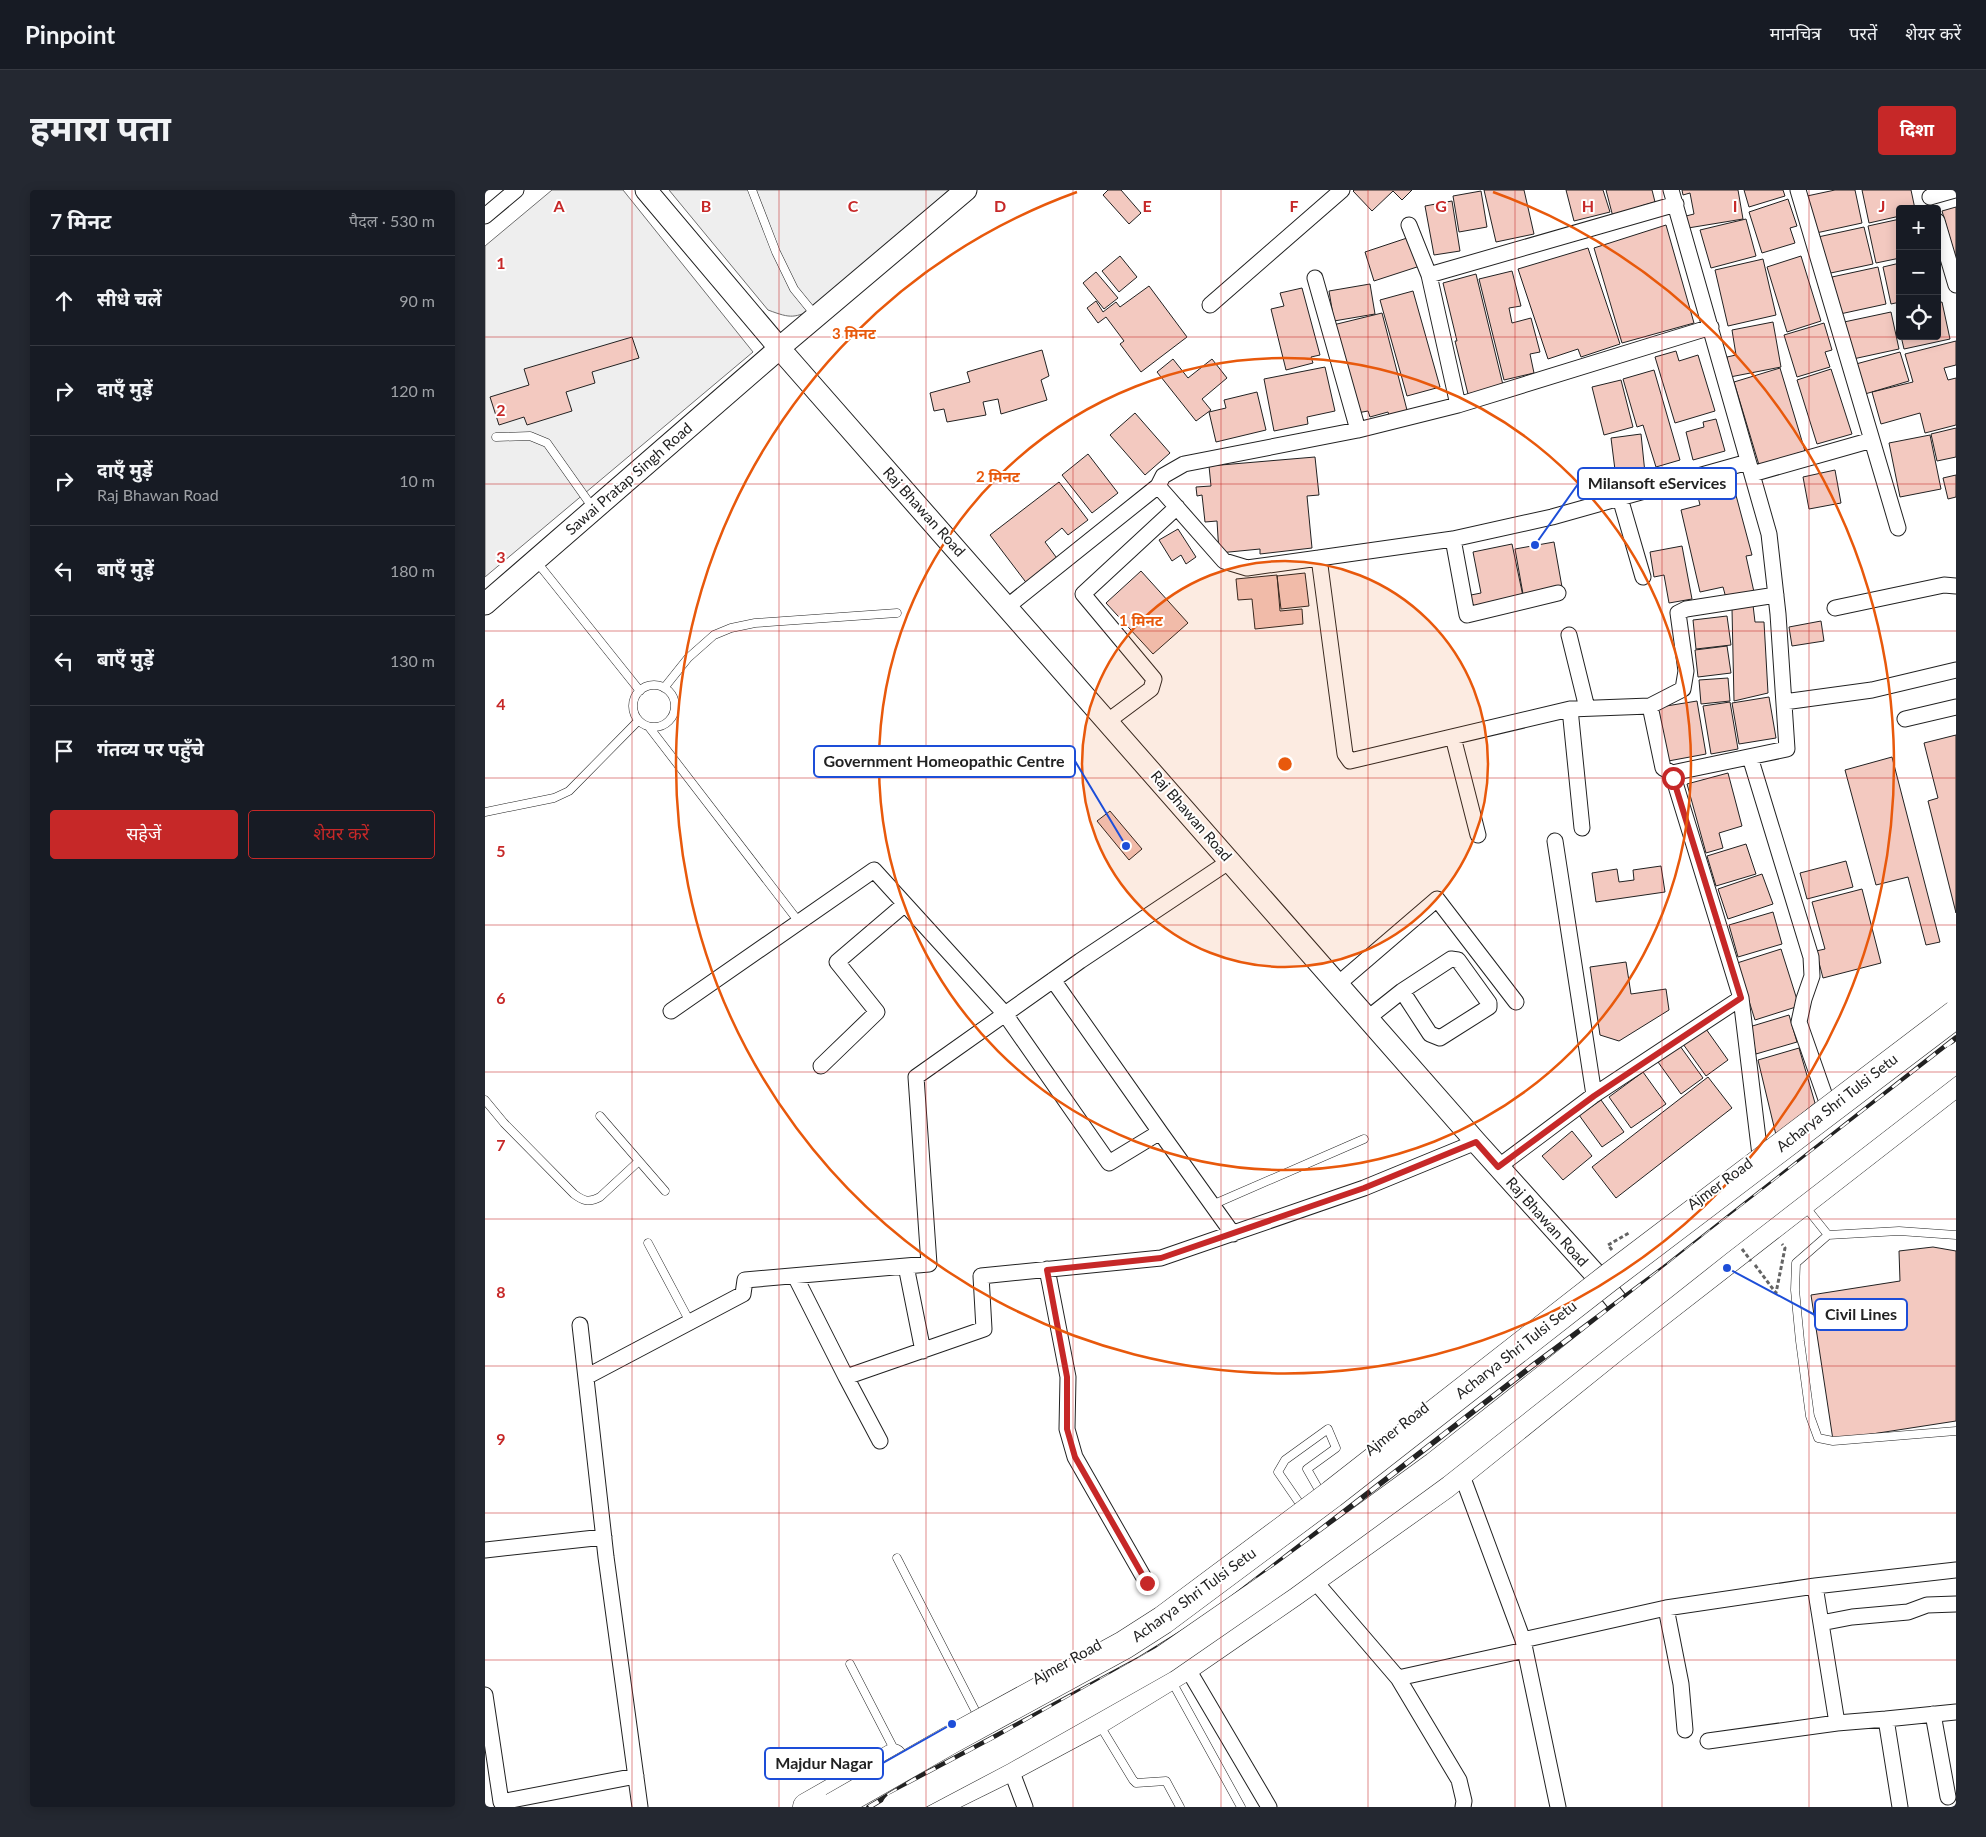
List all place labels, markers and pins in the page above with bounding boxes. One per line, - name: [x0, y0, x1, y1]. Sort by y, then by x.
- callout: Milansoft eServices: [1578, 468, 1736, 499]
- callout: Government Homeopathic Centre: [814, 746, 1075, 777]
- centre of rings: [1276, 755, 1294, 773]
- callout: Civil Lines: [1815, 1299, 1907, 1330]
- callout: Majdur Nagar: [765, 1748, 883, 1779]

